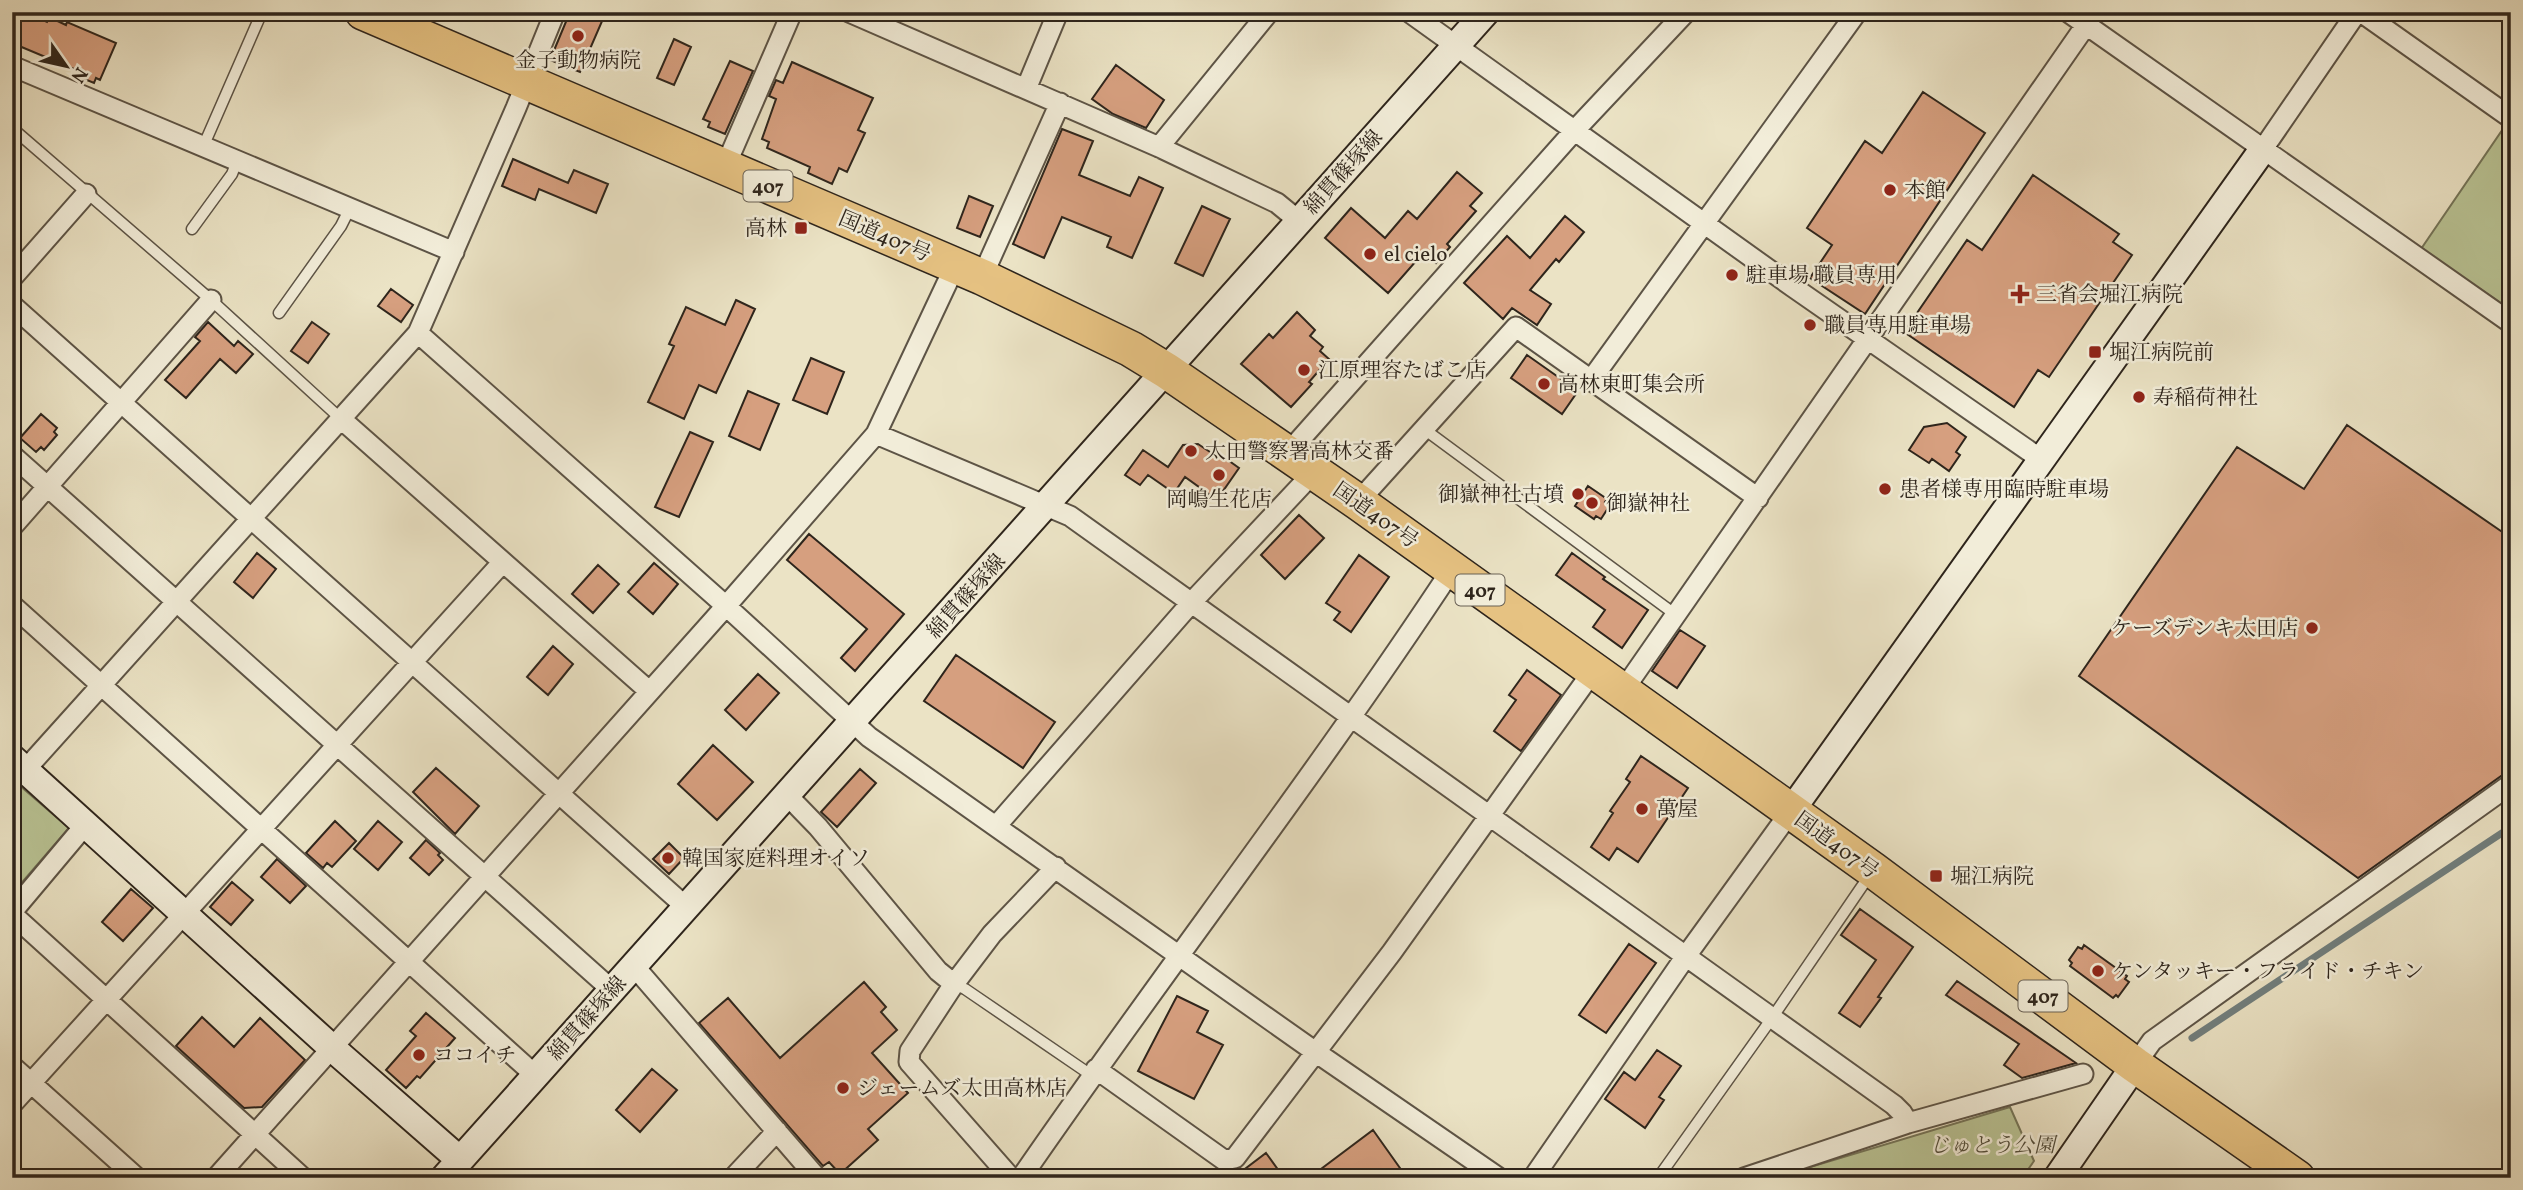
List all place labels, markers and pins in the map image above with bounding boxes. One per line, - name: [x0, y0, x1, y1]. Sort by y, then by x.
- marker: 金子動物病院: [570, 28, 586, 44]
- place label: 金子動物病院: [515, 47, 641, 76]
- place label: 本館: [1904, 177, 1946, 206]
- marker: 本館: [1882, 182, 1898, 198]
- place label: 高林: [745, 215, 787, 244]
- marker: 高林: [793, 220, 809, 236]
- place label: el cielo: [1384, 241, 1448, 270]
- marker: el cielo: [1362, 246, 1378, 262]
- place label: 駐車場 職員専用: [1746, 262, 1897, 291]
- marker: 駐車場 職員専用: [1724, 267, 1740, 283]
- place label: 三省会堀江病院: [2036, 281, 2183, 310]
- marker: 三省会堀江病院: [2010, 284, 2030, 304]
- place label: 職員専用駐車場: [1824, 312, 1971, 341]
- marker: 職員専用駐車場: [1802, 317, 1818, 333]
- place label: 堀江病院前: [2109, 339, 2214, 368]
- marker: 堀江病院前: [2087, 344, 2103, 360]
- place label: 江原理容たばこ店: [1318, 357, 1486, 386]
- marker: 江原理容たばこ店: [1296, 362, 1312, 378]
- place label: 高林東町集会所: [1558, 371, 1705, 400]
- marker: 高林東町集会所: [1536, 376, 1552, 392]
- place label: 寿稲荷神社: [2153, 384, 2258, 413]
- marker: 寿稲荷神社: [2131, 389, 2147, 405]
- place label: 太田警察署高林交番: [1205, 438, 1394, 467]
- marker: 太田警察署高林交番: [1183, 443, 1199, 459]
- marker: 岡嶋生花店: [1211, 467, 1227, 483]
- place label: 患者様専用臨時駐車場: [1899, 476, 2109, 505]
- place label: 御嶽神社古墳: [1438, 481, 1564, 510]
- marker: 患者様専用臨時駐車場: [1877, 481, 1893, 497]
- place label: 岡嶋生花店: [1167, 486, 1272, 515]
- marker: 御嶽神社古墳: [1570, 486, 1586, 502]
- place label: 御嶽神社: [1606, 490, 1690, 519]
- marker: 御嶽神社: [1584, 495, 1600, 511]
- place label: ケーズデンキ太田店: [2111, 615, 2298, 644]
- marker: ケーズデンキ太田店: [2304, 620, 2320, 636]
- place label: 萬屋: [1656, 796, 1698, 825]
- marker: 萬屋: [1634, 801, 1650, 817]
- place label: 韓国家庭料理オイソ: [682, 845, 870, 874]
- marker: 韓国家庭料理オイソ: [660, 850, 676, 866]
- place label: 堀江病院: [1950, 863, 2034, 892]
- marker: 堀江病院: [1928, 868, 1944, 884]
- place label: ケンタッキー・フライド・チキン: [2112, 958, 2424, 987]
- marker: ケンタッキー・フライド・チキン: [2090, 963, 2106, 979]
- place label: ココイチ: [433, 1042, 516, 1071]
- marker: ココイチ: [411, 1047, 427, 1063]
- place label: ジェームズ太田高林店: [857, 1075, 1067, 1104]
- marker: ジェームズ太田高林店: [835, 1080, 851, 1096]

